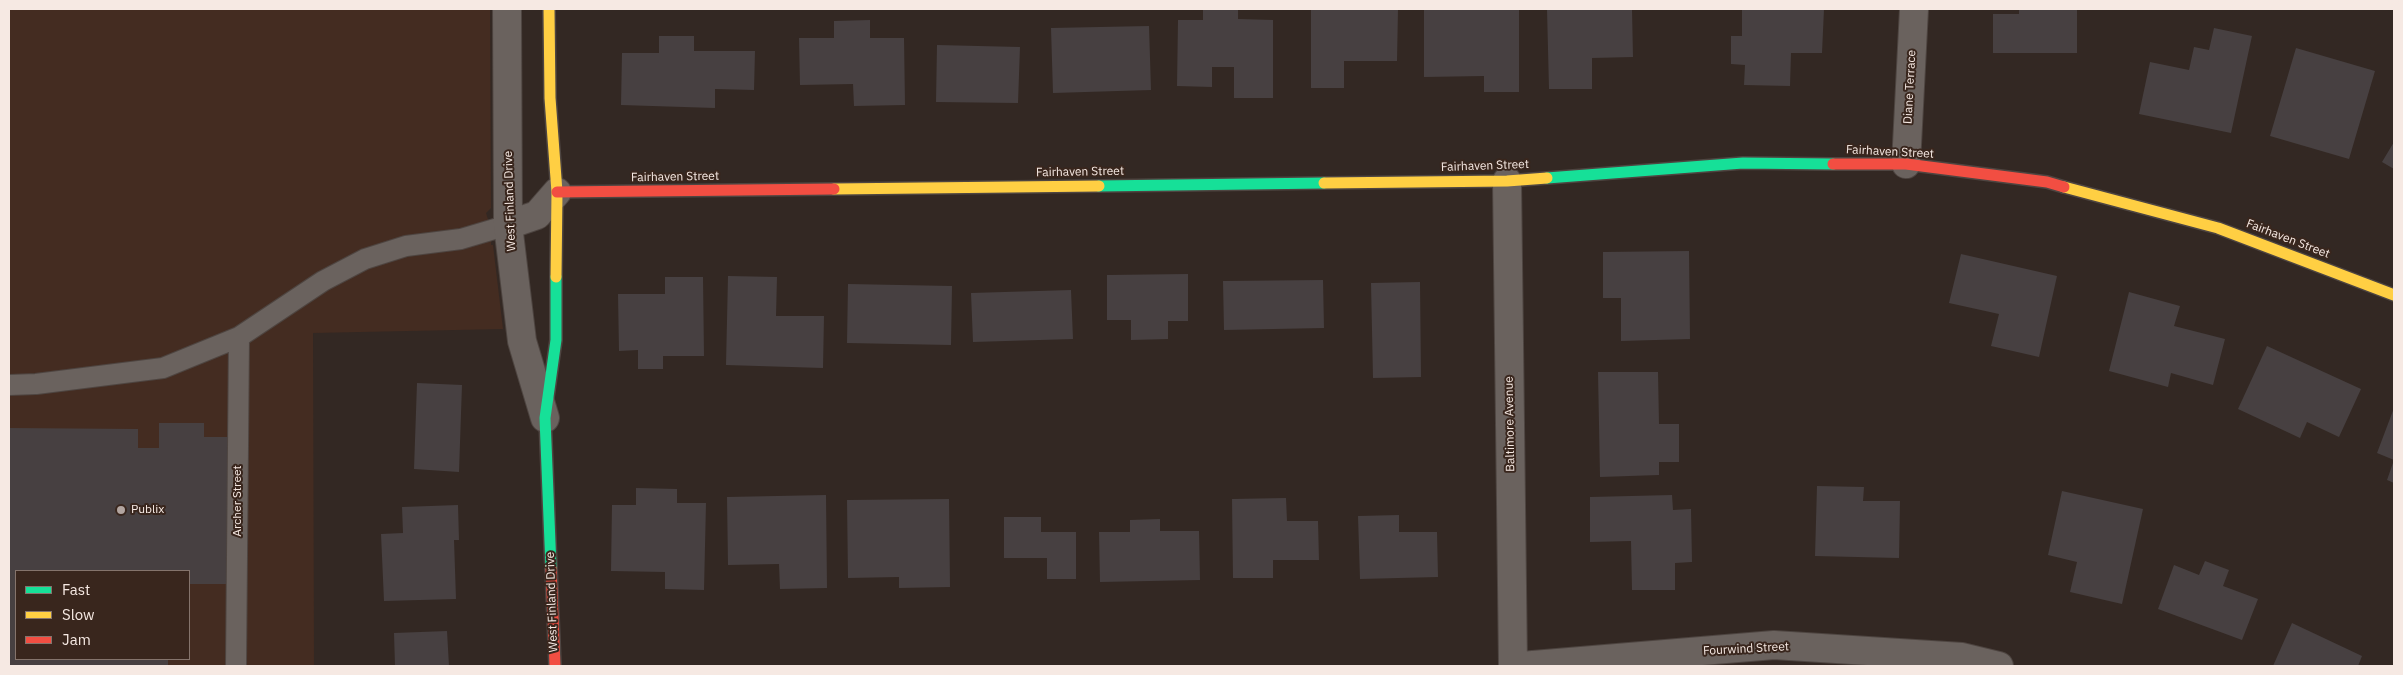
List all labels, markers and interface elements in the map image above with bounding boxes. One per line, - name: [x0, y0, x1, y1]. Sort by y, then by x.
- street label: Diane Terrace: [1901, 50, 1919, 124]
- street label: Fairhaven Street: [1846, 143, 1934, 161]
- street label: West Finland Drive: [501, 150, 519, 252]
- street label: Fairhaven Street: [1441, 157, 1529, 175]
- street label: Fairhaven Street: [1036, 164, 1124, 180]
- street label: Fairhaven Street: [631, 169, 719, 185]
- street label: Fairhaven Street: [2244, 216, 2332, 262]
- street label: Baltimore Avenue: [1502, 376, 1518, 472]
- street label: Archer Street: [231, 465, 245, 537]
- place label: Publix: [131, 503, 164, 517]
- marker: Publix: [115, 504, 127, 516]
- street label: West Finland Drive: [543, 551, 561, 653]
- legend: [15, 570, 190, 660]
- text: Fast: [62, 580, 90, 599]
- text: Slow: [62, 605, 95, 624]
- text: Jam: [62, 630, 91, 649]
- street label: Fourwind Street: [1703, 640, 1789, 658]

